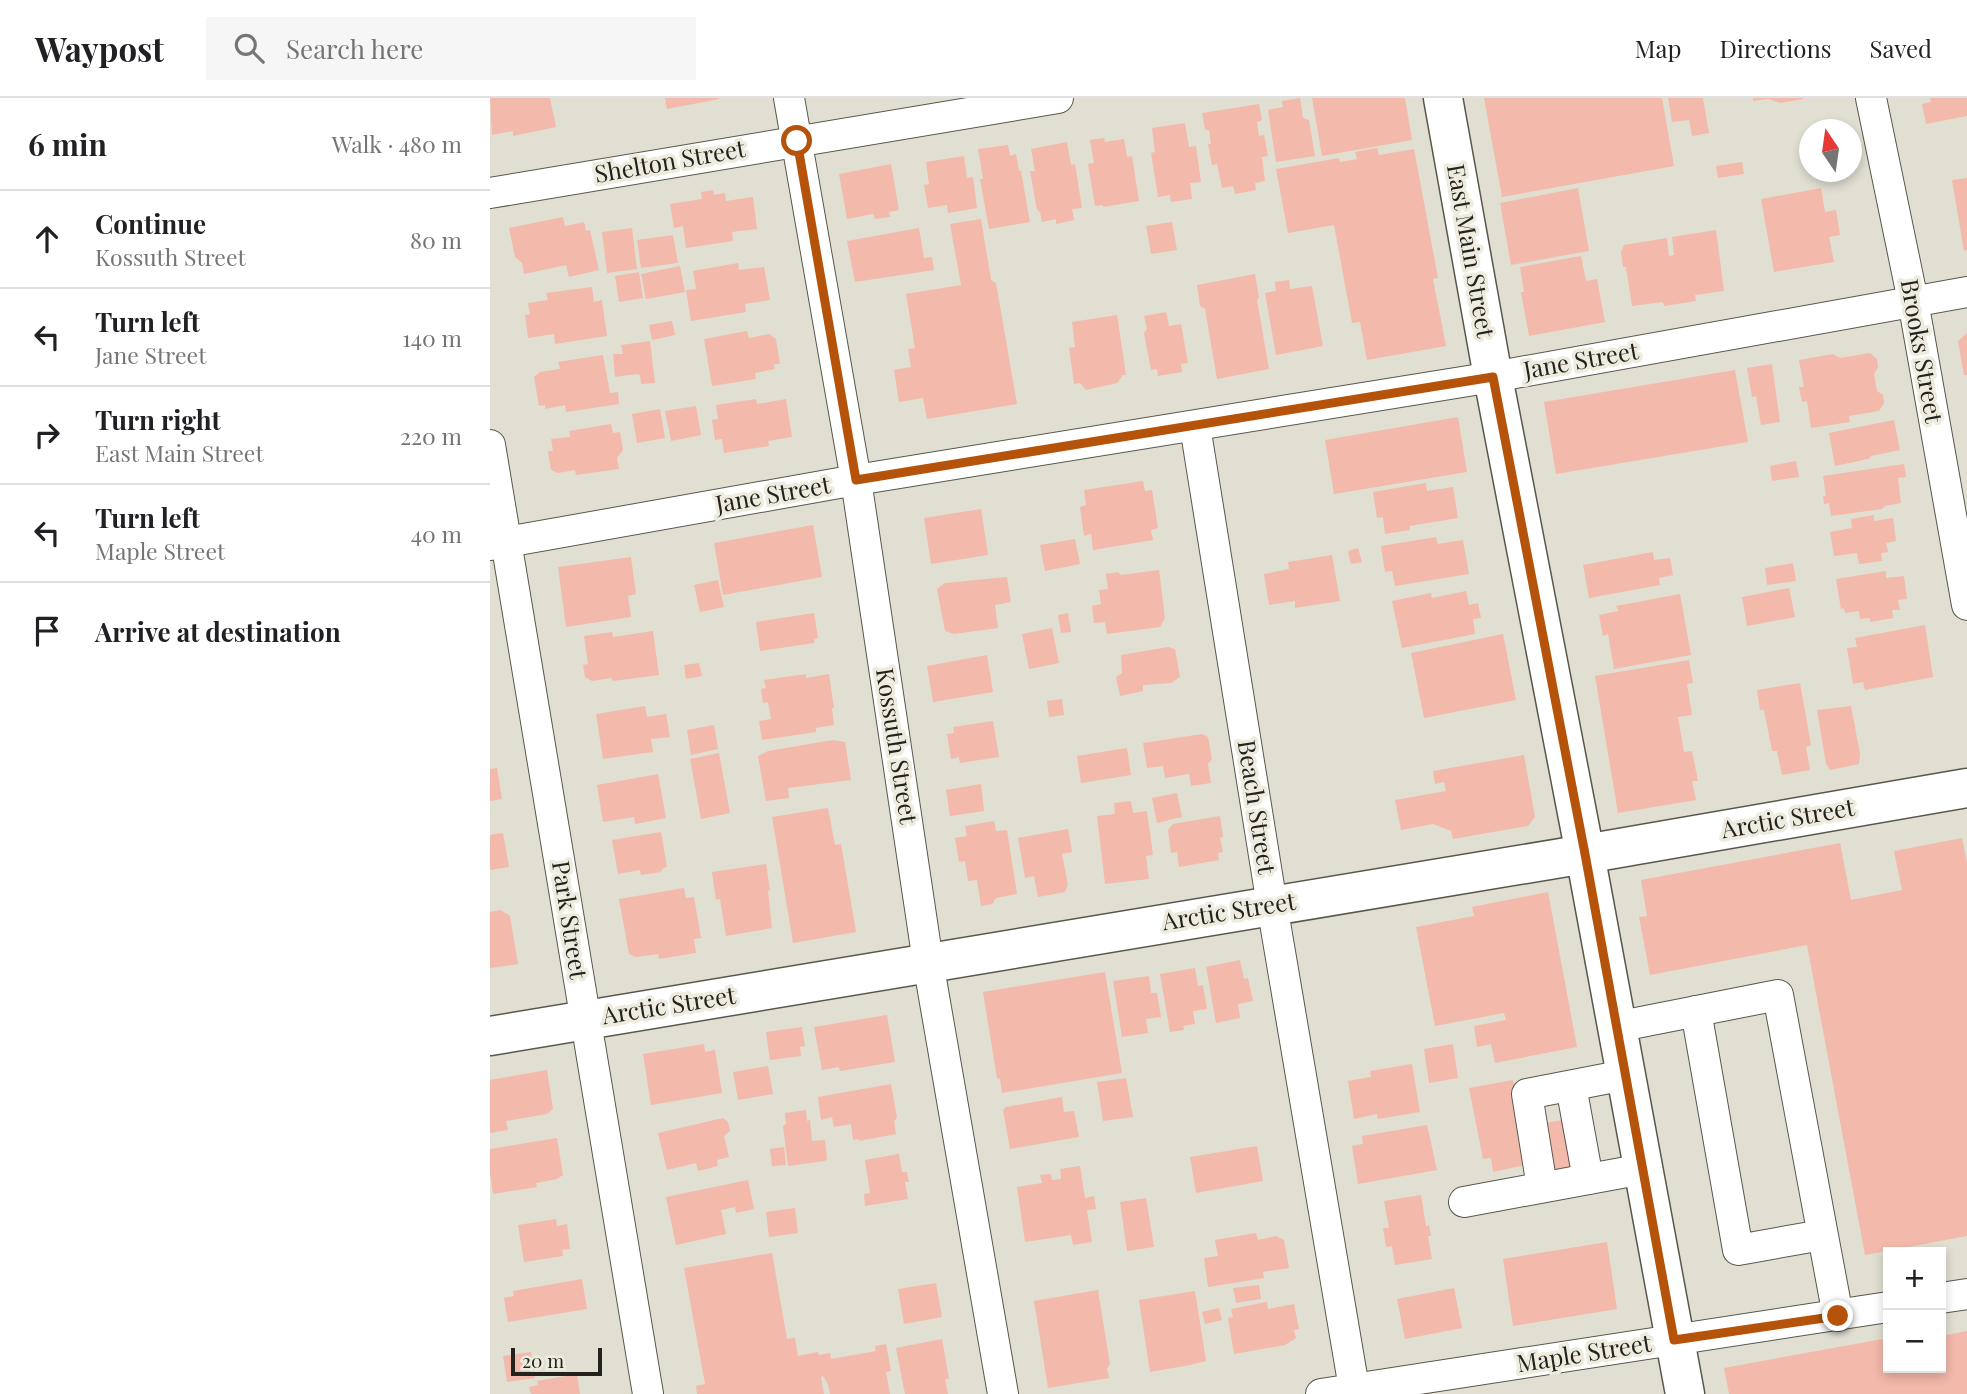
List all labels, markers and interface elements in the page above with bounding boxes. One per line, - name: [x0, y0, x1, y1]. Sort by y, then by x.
- search box: [206, 17, 696, 80]
- text: Waypost: [35, 26, 164, 70]
- icon: search: [230, 29, 268, 67]
- text: Search here: [286, 31, 423, 66]
- text: Map: [1635, 32, 1681, 64]
- text: Directions: [1719, 32, 1832, 64]
- text: Saved: [1870, 32, 1932, 64]
- north arrow: [1799, 119, 1862, 182]
- text: 6 min: [28, 124, 107, 164]
- route start: [781, 125, 812, 156]
- text: Walk · 480 m: [332, 128, 462, 159]
- street label: Shelton Street: [592, 131, 748, 189]
- street label: East Main Street: [1441, 161, 1503, 341]
- text: Continue: [95, 206, 206, 241]
- icon: ahead: [28, 220, 66, 258]
- text: 80 m: [410, 224, 462, 255]
- text: Kossuth Street: [95, 241, 246, 272]
- street label: Brooks Street: [1895, 276, 1951, 426]
- text: Turn left: [95, 304, 200, 339]
- icon: left: [28, 318, 66, 356]
- text: 140 m: [402, 322, 462, 353]
- street label: Jane Street: [1520, 333, 1641, 385]
- text: Jane Street: [95, 339, 206, 370]
- text: Turn right: [95, 402, 221, 437]
- icon: right: [28, 416, 66, 454]
- text: 220 m: [400, 420, 462, 451]
- text: East Main Street: [95, 437, 264, 468]
- street label: Jane Street: [712, 467, 833, 519]
- text: Turn left: [95, 500, 200, 535]
- icon: left: [28, 514, 66, 552]
- text: 40 m: [411, 518, 462, 549]
- text: Maple Street: [95, 535, 225, 566]
- icon: arrive: [28, 612, 66, 650]
- text: Arrive at destination: [95, 614, 341, 649]
- street label: Kossuth Street: [870, 666, 926, 826]
- street label: Beach Street: [1232, 737, 1284, 876]
- street label: Arctic Street: [1718, 790, 1857, 845]
- street label: Park Street: [546, 858, 596, 982]
- street label: Arctic Street: [1159, 884, 1298, 937]
- street label: Arctic Street: [599, 978, 738, 1031]
- map controls: [1883, 1247, 1946, 1373]
- button: +: [1883, 1247, 1946, 1310]
- route end: [1822, 1300, 1853, 1331]
- button: −: [1883, 1310, 1946, 1373]
- street label: Maple Street: [1514, 1326, 1654, 1378]
- scale bar: [511, 1345, 602, 1377]
- text: 20 m: [522, 1347, 564, 1373]

